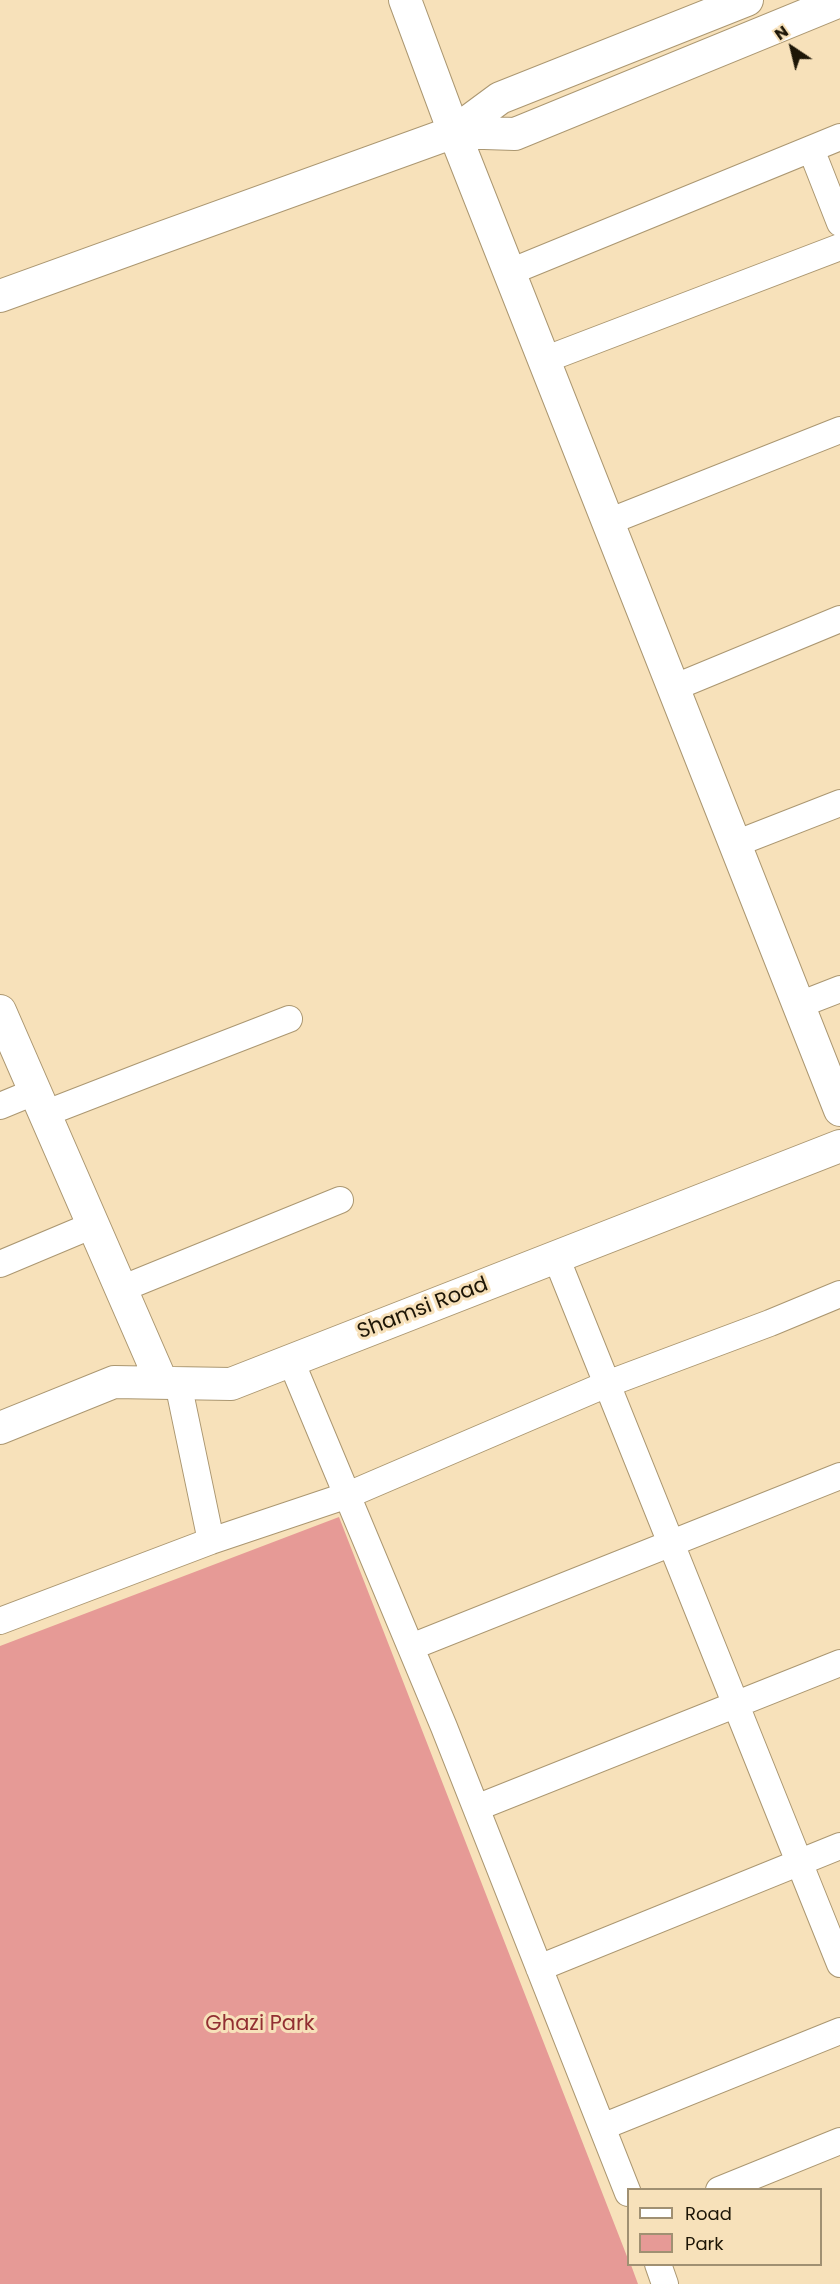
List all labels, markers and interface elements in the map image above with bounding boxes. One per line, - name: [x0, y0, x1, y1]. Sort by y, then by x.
- north arrow: [762, 18, 822, 78]
- text: N: [770, 20, 793, 46]
- street label: Shamsi Road: [354, 1273, 492, 1345]
- park label: Ghazi Park: [205, 2012, 315, 2038]
- legend: [627, 2188, 822, 2266]
- text: Road: [685, 2201, 732, 2226]
- text: Park: [685, 2231, 724, 2256]

